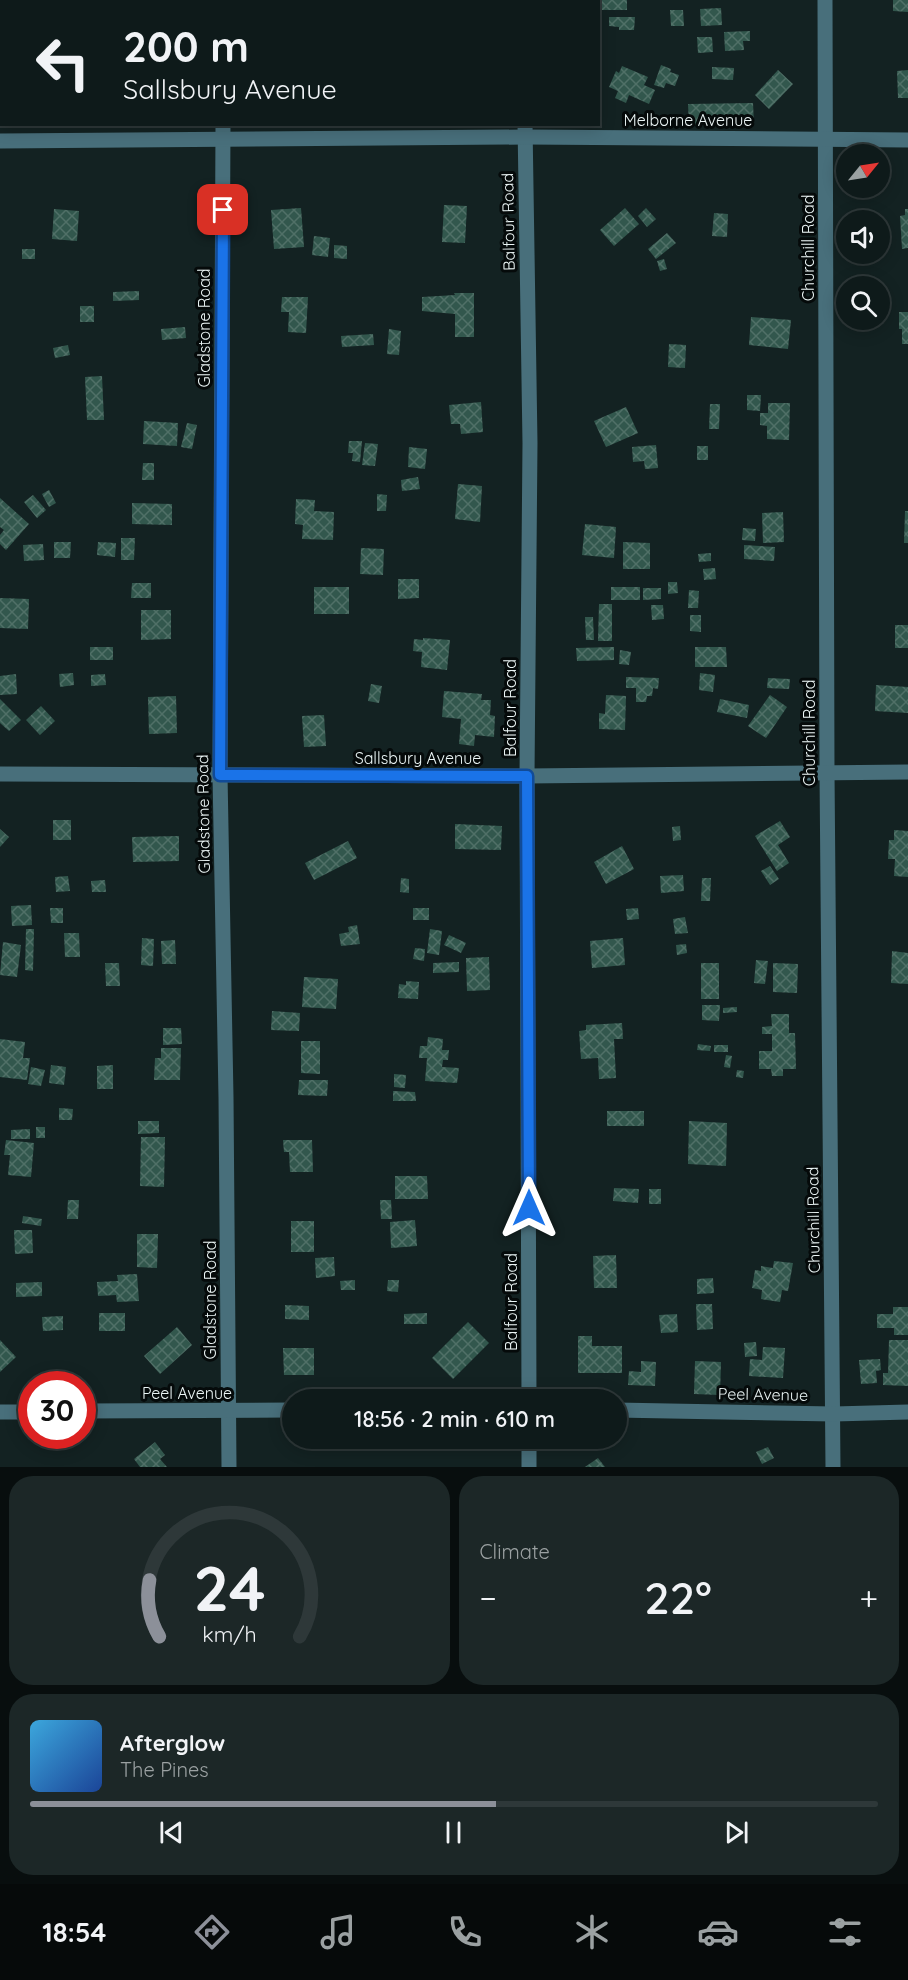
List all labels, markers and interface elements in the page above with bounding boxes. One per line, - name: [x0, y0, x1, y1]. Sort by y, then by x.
- text: 200 m: [123, 20, 249, 73]
- icon: left: [24, 24, 102, 102]
- text: Sallsbury Avenue: [123, 72, 337, 106]
- street label: Melborne Avenue: [624, 110, 752, 130]
- north arrow: [836, 144, 890, 198]
- map controls: [836, 144, 890, 330]
- street label: Balfour Road: [497, 173, 519, 271]
- pin: [197, 184, 248, 235]
- icon: arrive: [206, 193, 239, 226]
- street label: Churchill Road: [798, 195, 818, 301]
- button: sound: [836, 210, 890, 264]
- street label: Gladstone Road: [194, 268, 214, 388]
- button: search: [836, 276, 890, 330]
- street label: Balfour Road: [500, 659, 520, 757]
- street label: Churchill Road: [799, 680, 819, 786]
- street label: Sallsbury Avenue: [355, 748, 481, 768]
- street label: Gladstone Road: [192, 754, 214, 874]
- street label: Churchill Road: [802, 1166, 824, 1274]
- position arrow: [497, 1176, 561, 1240]
- street label: Gladstone Road: [200, 1240, 220, 1360]
- street label: Balfour Road: [501, 1253, 521, 1351]
- speed limit sign: 30: [18, 1371, 96, 1449]
- street label: Peel Avenue: [142, 1383, 232, 1403]
- street label: Peel Avenue: [718, 1383, 808, 1405]
- text: 18:56 · 2 min · 610 m: [354, 1405, 555, 1433]
- text: Climate: [480, 1539, 550, 1564]
- text: 24: [193, 1549, 265, 1627]
- text: 22°: [644, 1569, 712, 1625]
- text: −: [480, 1577, 497, 1618]
- text: +: [859, 1577, 878, 1618]
- text: km/h: [202, 1622, 256, 1648]
- text: Afterglow: [120, 1729, 225, 1757]
- text: The Pines: [120, 1757, 209, 1782]
- icon: previous: [155, 1816, 188, 1849]
- icon: pause: [437, 1816, 470, 1849]
- icon: next: [720, 1816, 753, 1849]
- icon: directions: [191, 1911, 233, 1953]
- icon: music: [317, 1911, 359, 1953]
- icon: phone: [444, 1911, 486, 1953]
- icon: climate: [571, 1911, 613, 1953]
- icon: car: [697, 1911, 739, 1953]
- icon: filters: [824, 1911, 866, 1953]
- text: 18:54: [42, 1915, 106, 1949]

